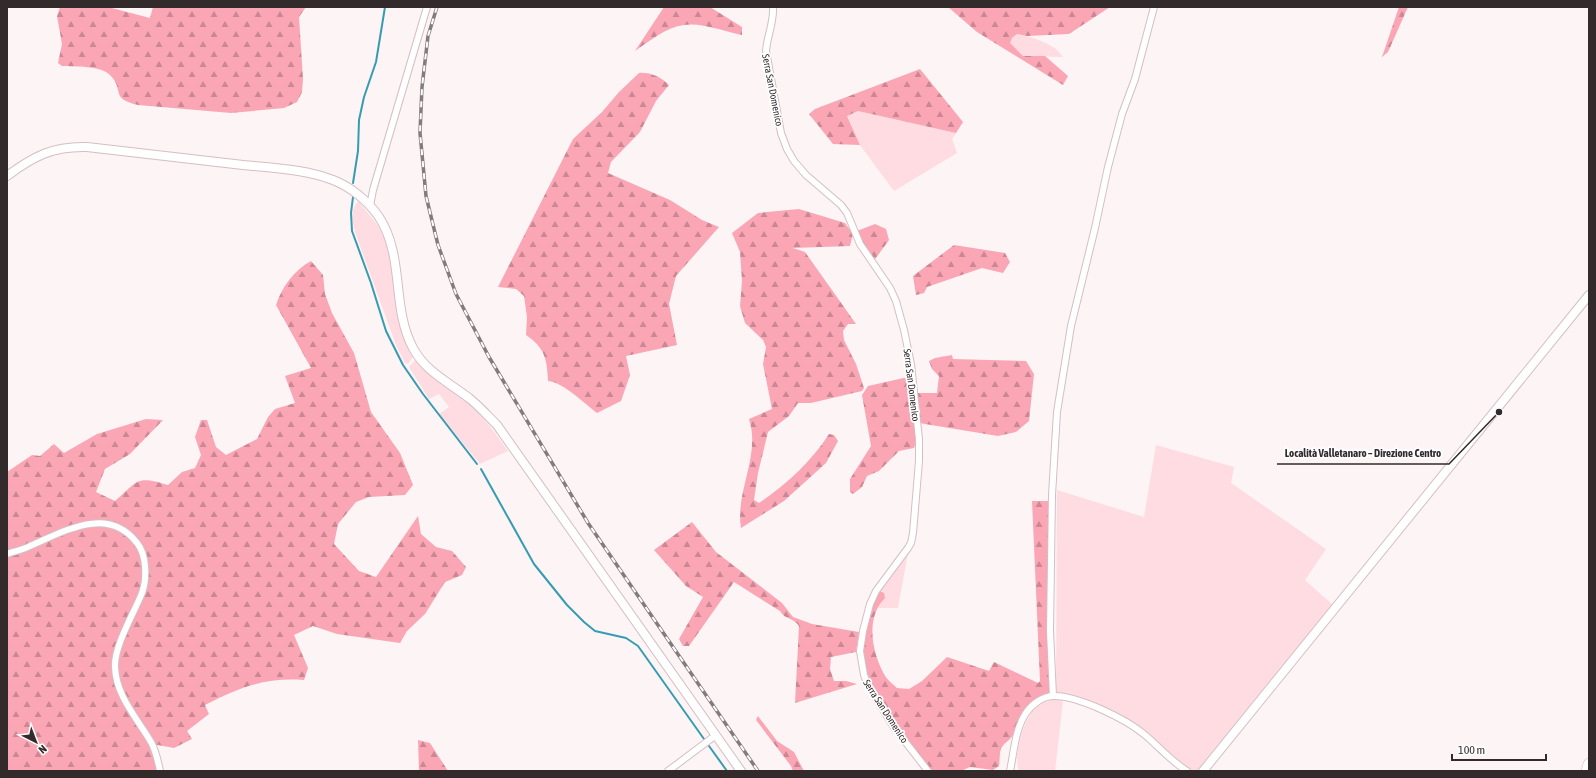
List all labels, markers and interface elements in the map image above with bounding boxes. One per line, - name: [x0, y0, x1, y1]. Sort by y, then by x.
- street label: Serra San Domenico: [760, 53, 785, 127]
- street label: Serra San Domenico: [902, 348, 921, 422]
- callout: Località Valletanaro – Direzione Centro: [1277, 441, 1449, 464]
- text: Località Valletanaro – Direzione Centro: [1285, 447, 1441, 459]
- street label: Serra San Domenico: [861, 678, 910, 745]
- north arrow: [16, 722, 56, 762]
- scale bar: [1452, 736, 1546, 762]
- text: N: [36, 743, 49, 756]
- text: 100 m: [1458, 743, 1485, 757]

